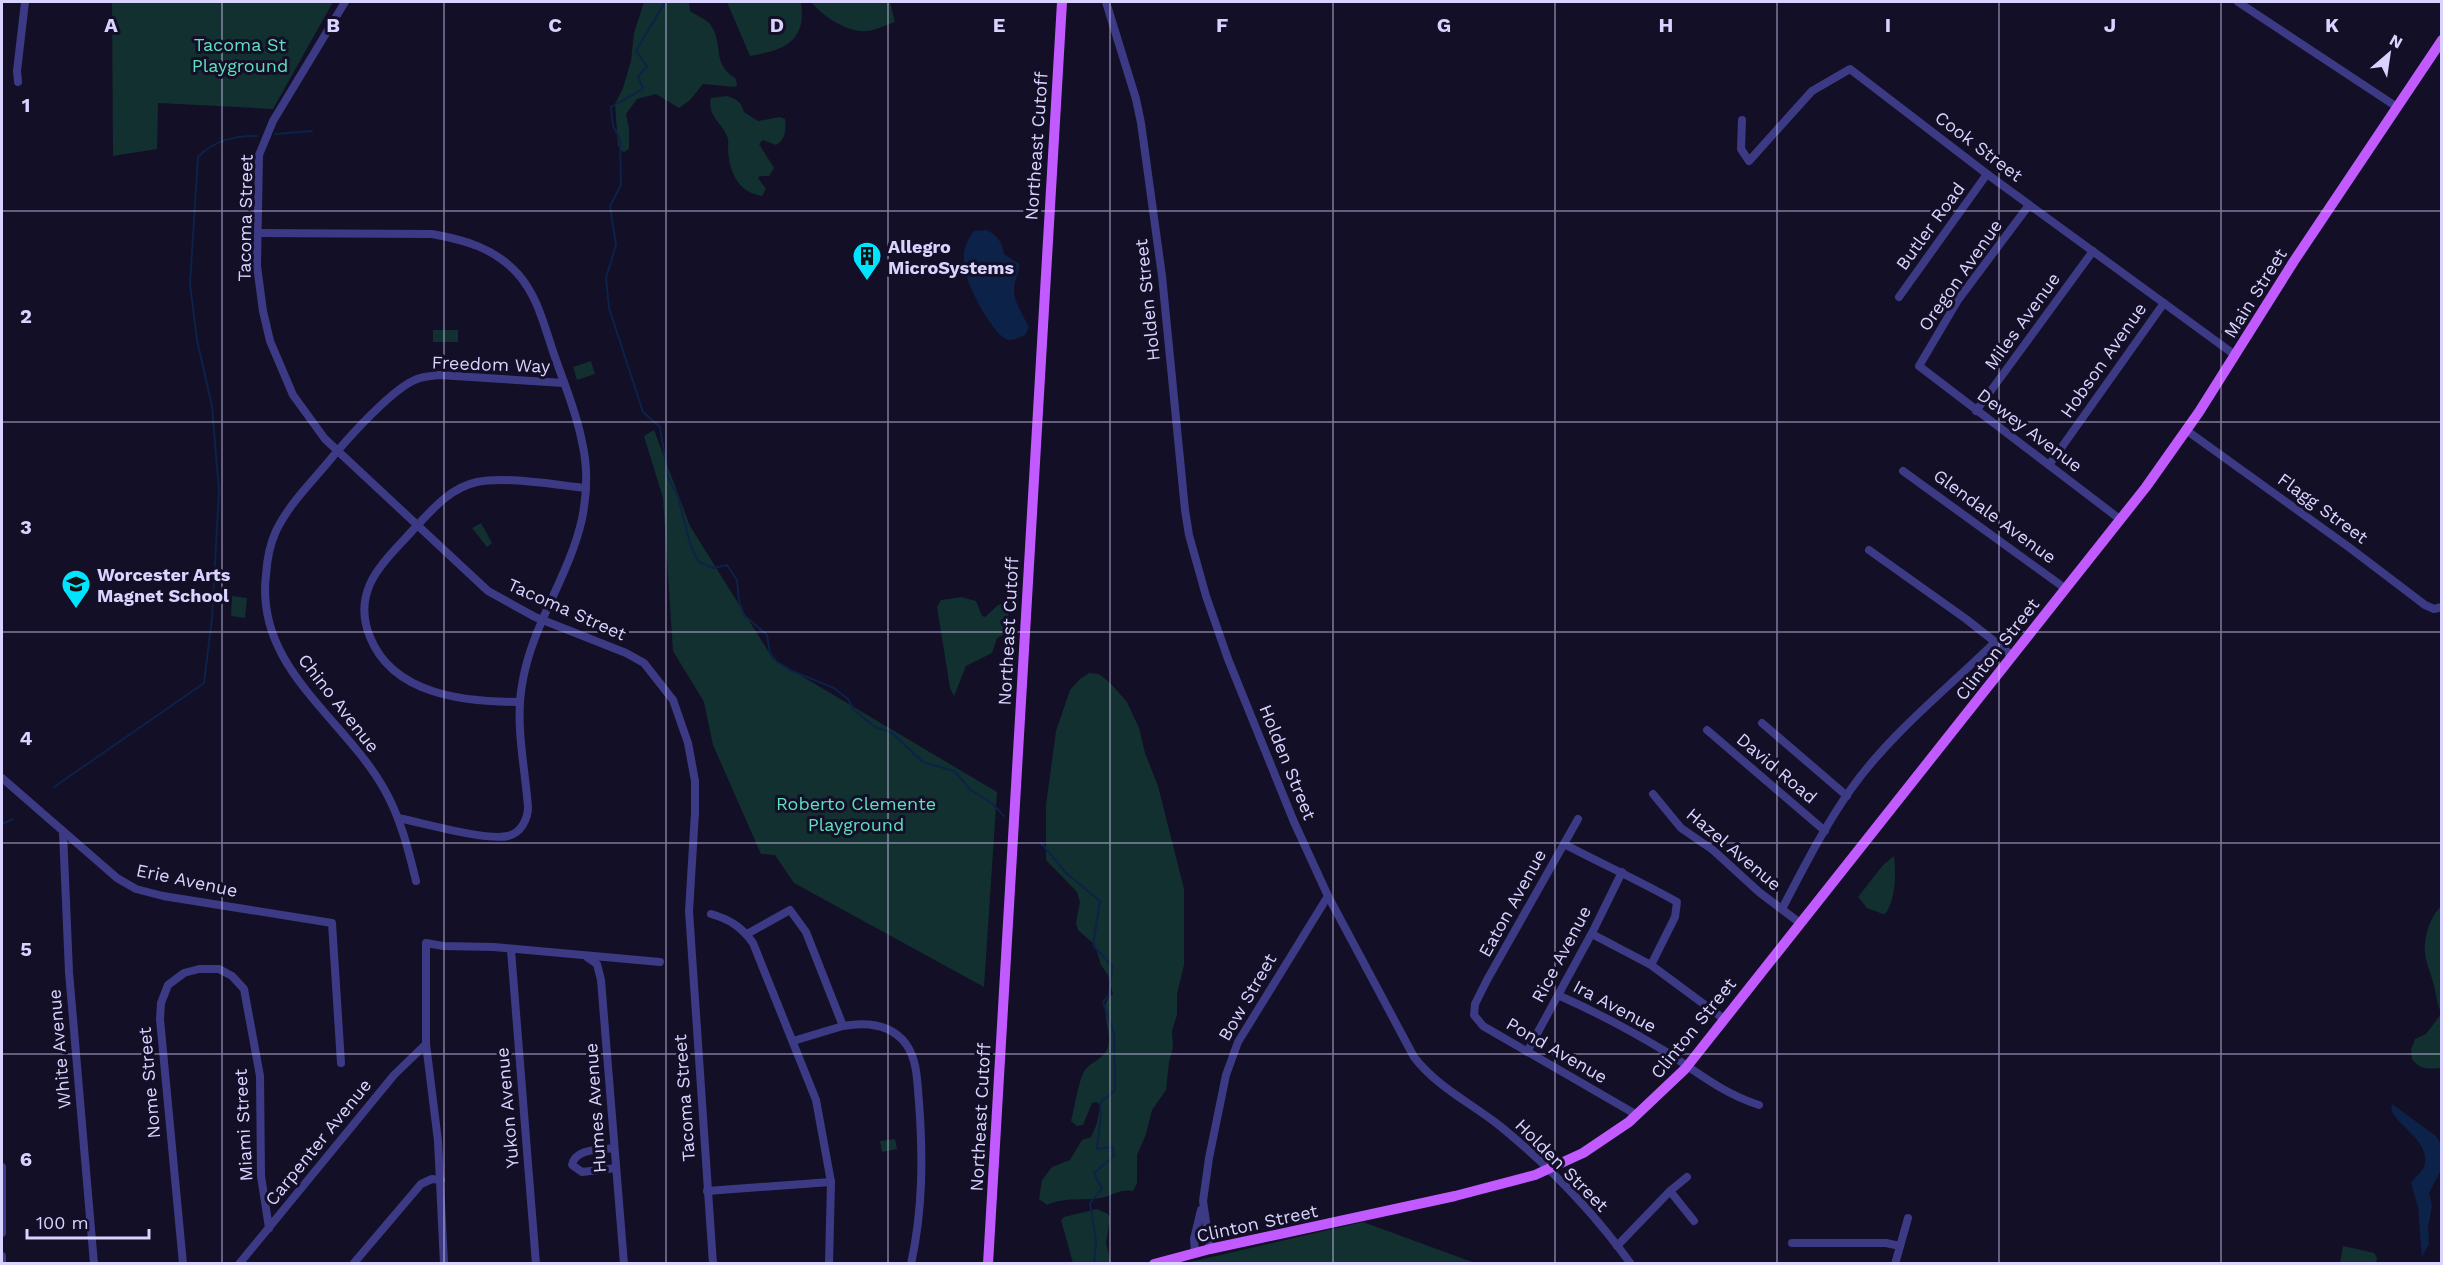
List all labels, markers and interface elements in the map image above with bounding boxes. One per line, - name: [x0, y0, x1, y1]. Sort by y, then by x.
- text: A: [104, 13, 118, 37]
- text: B: [326, 13, 340, 37]
- text: C: [548, 13, 562, 37]
- text: D: [770, 13, 784, 37]
- text: E: [993, 13, 1005, 37]
- text: F: [1216, 13, 1228, 37]
- text: G: [1437, 13, 1451, 37]
- text: H: [1659, 13, 1673, 37]
- text: I: [1885, 13, 1891, 37]
- text: J: [2104, 13, 2116, 37]
- text: K: [2325, 13, 2339, 37]
- north arrow: [2359, 24, 2419, 84]
- text: N: [2386, 30, 2406, 53]
- park label: Tacoma St Playground: [192, 34, 288, 76]
- street label: Northeast Cutoff: [1020, 71, 1052, 221]
- text: 1: [22, 93, 30, 117]
- street label: Cook Street: [1931, 106, 2027, 186]
- street label: Tacoma Street: [233, 154, 257, 282]
- street label: Butler Road: [1891, 178, 1969, 274]
- street label: Oregon Avenue: [1914, 215, 2006, 335]
- place label: Allegro MicroSystems: [888, 236, 1014, 278]
- street label: Holden Street: [1130, 238, 1164, 362]
- building icon: Allegro MicroSystems: [851, 240, 883, 282]
- street label: Main Street: [2219, 244, 2291, 342]
- street label: Miles Avenue: [1980, 268, 2064, 374]
- street label: Hobson Avenue: [2055, 298, 2151, 422]
- text: 2: [20, 304, 32, 328]
- street label: Freedom Way: [431, 351, 551, 377]
- street label: Dewey Avenue: [1973, 384, 2087, 476]
- street label: Glendale Avenue: [1930, 464, 2060, 568]
- street label: Flagg Street: [2274, 468, 2372, 548]
- text: 3: [20, 515, 32, 539]
- street label: Northeast Cutoff: [994, 556, 1022, 706]
- place label: Worcester Arts Magnet School: [97, 564, 231, 606]
- school or university icon: Worcester Arts Magnet School: [60, 568, 92, 610]
- street label: Tacoma Street: [505, 574, 630, 645]
- street label: Clinton Street: [1951, 594, 2044, 704]
- street label: Chino Avenue: [294, 650, 384, 756]
- street label: Holden Street: [1255, 701, 1321, 823]
- text: 4: [20, 726, 33, 750]
- street label: David Road: [1733, 728, 1821, 808]
- park label: Roberto Clemente Playground: [776, 793, 936, 835]
- street label: Hazel Avenue: [1682, 803, 1786, 895]
- street label: Eaton Avenue: [1474, 845, 1550, 961]
- street label: Erie Avenue: [134, 859, 240, 901]
- street label: Rice Avenue: [1527, 902, 1595, 1006]
- text: 5: [20, 937, 32, 961]
- street label: Bow Street: [1214, 949, 1281, 1044]
- street label: Clinton Street: [1646, 973, 1740, 1083]
- street label: Ira Avenue: [1570, 975, 1660, 1037]
- street label: White Avenue: [43, 988, 75, 1110]
- street label: Pond Avenue: [1503, 1013, 1611, 1087]
- street label: Nome Street: [134, 1026, 164, 1140]
- street label: Tacoma Street: [669, 1033, 699, 1162]
- street label: Humes Avenue: [580, 1042, 610, 1174]
- street label: Northeast Cutoff: [966, 1042, 994, 1192]
- street label: Yukon Avenue: [491, 1047, 523, 1169]
- street label: Miami Street: [230, 1068, 256, 1182]
- street label: Carpenter Avenue: [261, 1075, 375, 1209]
- street label: Holden Street: [1511, 1114, 1613, 1216]
- text: 6: [20, 1147, 32, 1171]
- street label: Clinton Street: [1194, 1200, 1320, 1246]
- scale bar: [27, 1202, 148, 1240]
- text: 100 m: [36, 1212, 89, 1233]

